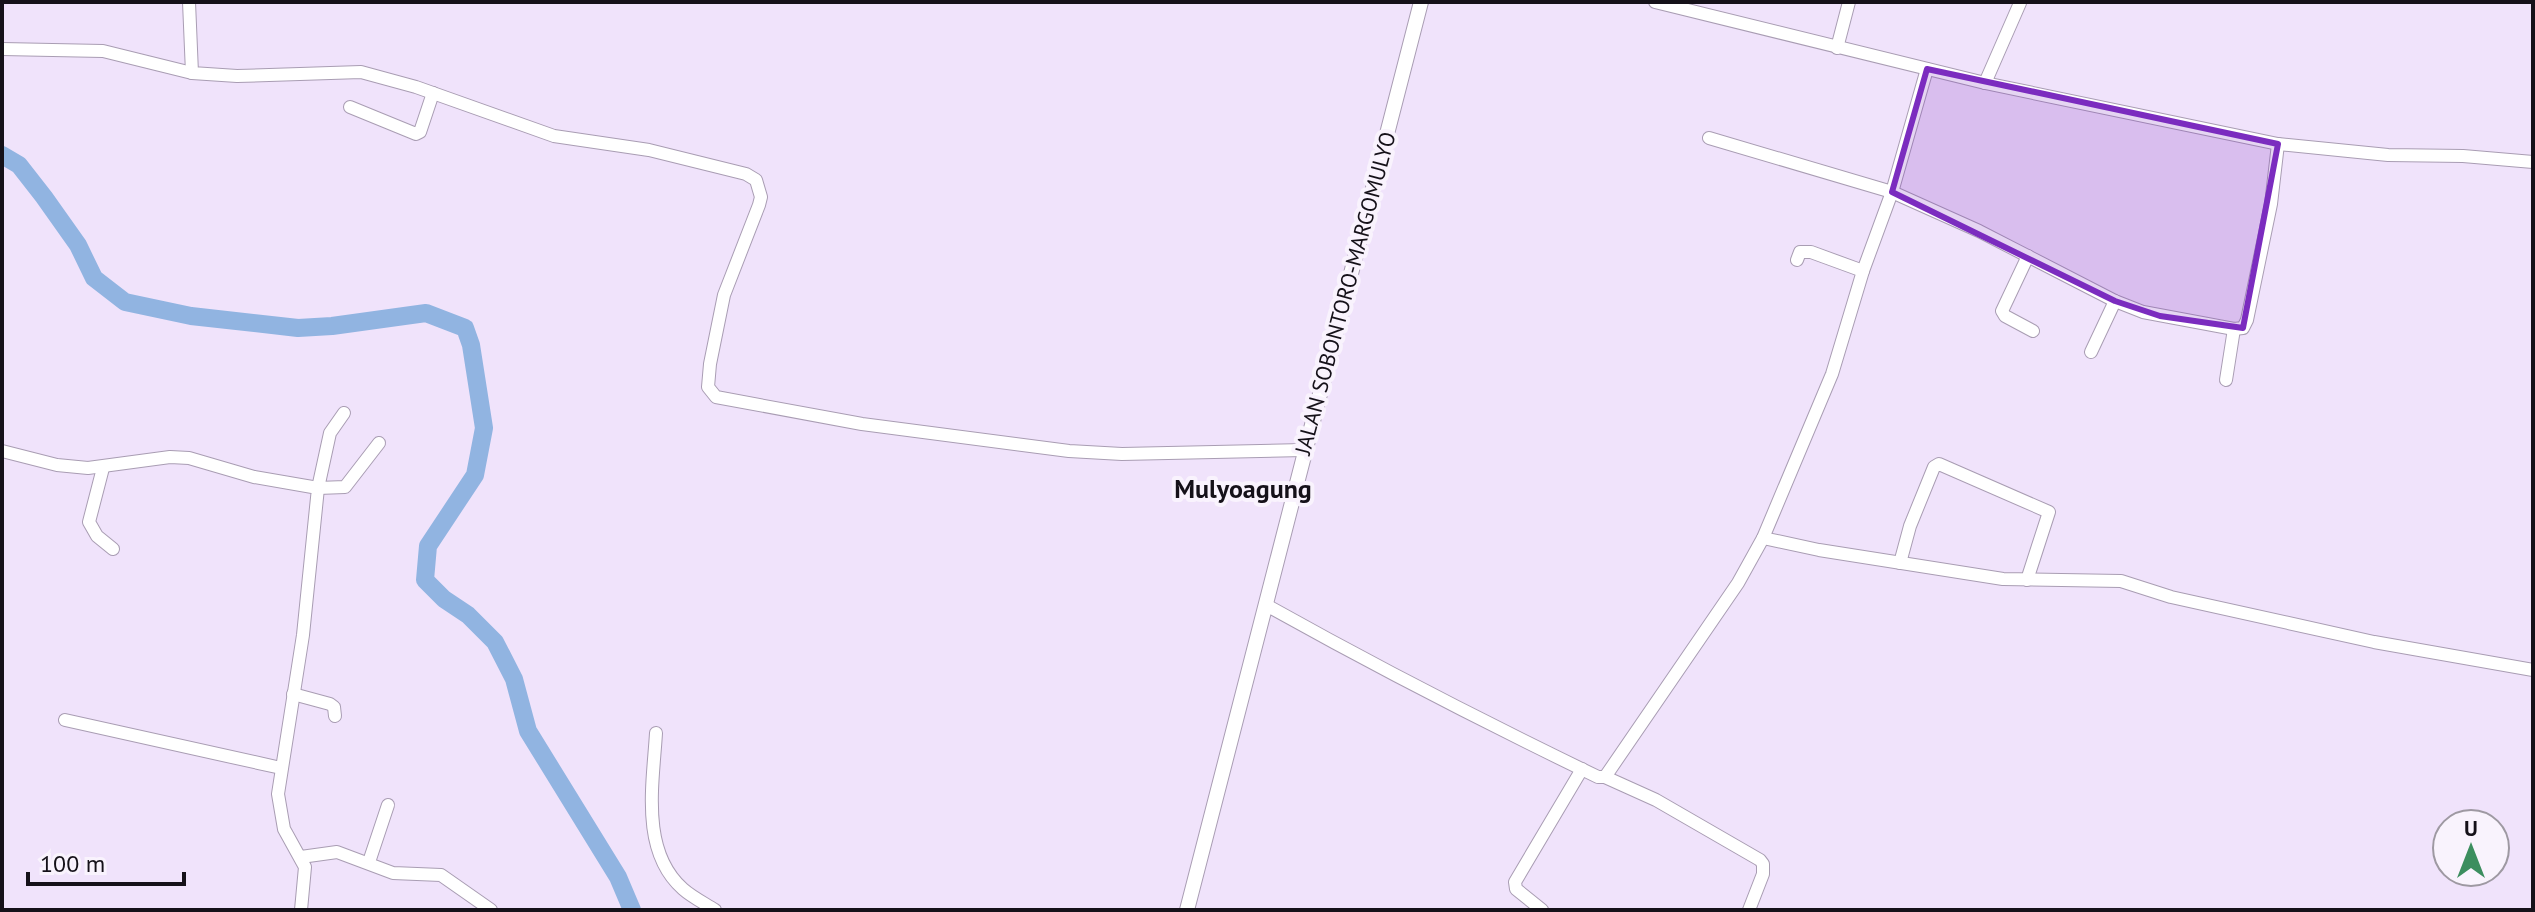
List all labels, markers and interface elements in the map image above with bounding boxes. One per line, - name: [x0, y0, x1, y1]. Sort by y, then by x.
- street label: JALAN SOBONTORO-MARGOMULYO: [1288, 128, 1402, 459]
- district label: Mulyoagung: [1174, 472, 1312, 505]
- north arrow: [2431, 808, 2511, 888]
- text: U: [2464, 814, 2478, 842]
- scale bar: [28, 836, 184, 886]
- text: 100 m: [40, 848, 105, 879]

